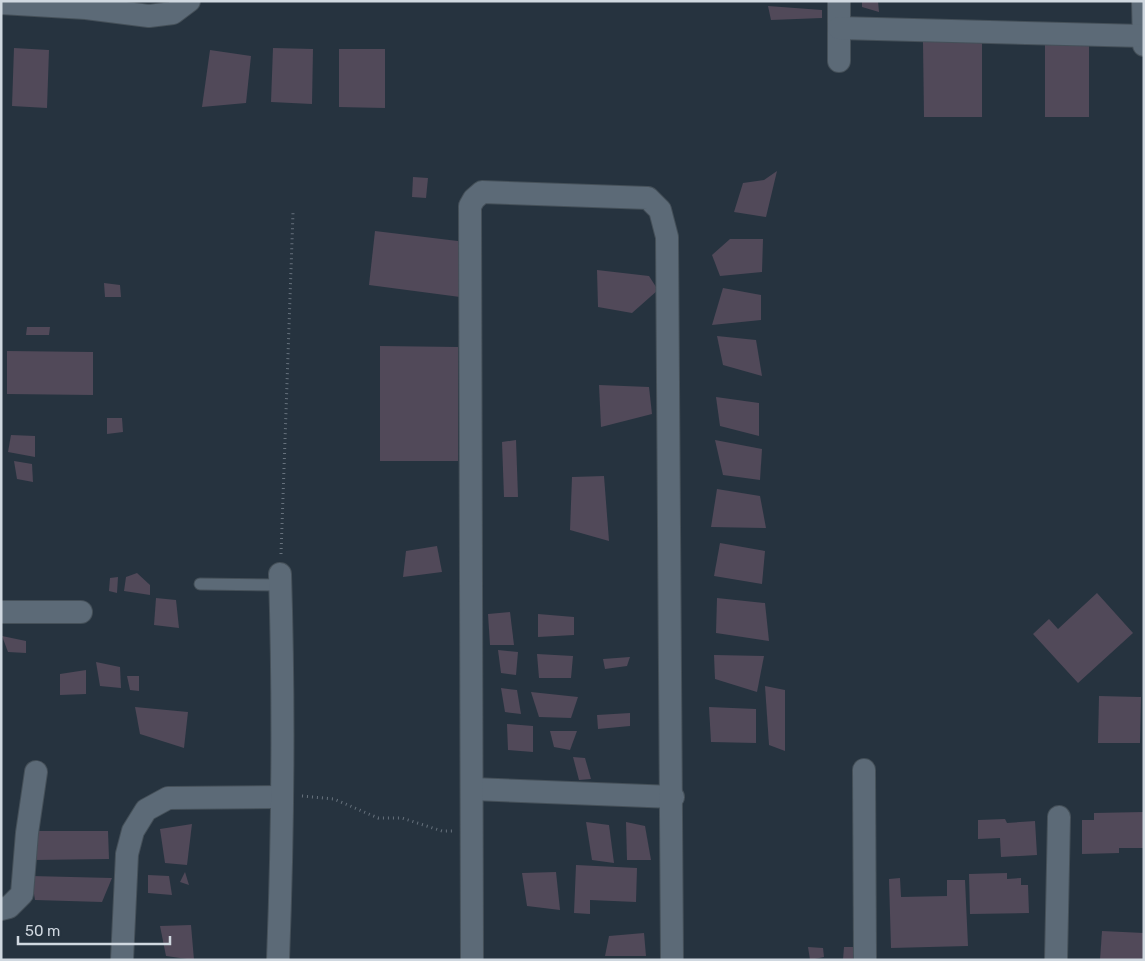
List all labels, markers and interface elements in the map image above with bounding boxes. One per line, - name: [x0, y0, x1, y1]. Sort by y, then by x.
- scale bar: [18, 914, 170, 946]
- text: 50 m: [25, 922, 60, 940]

